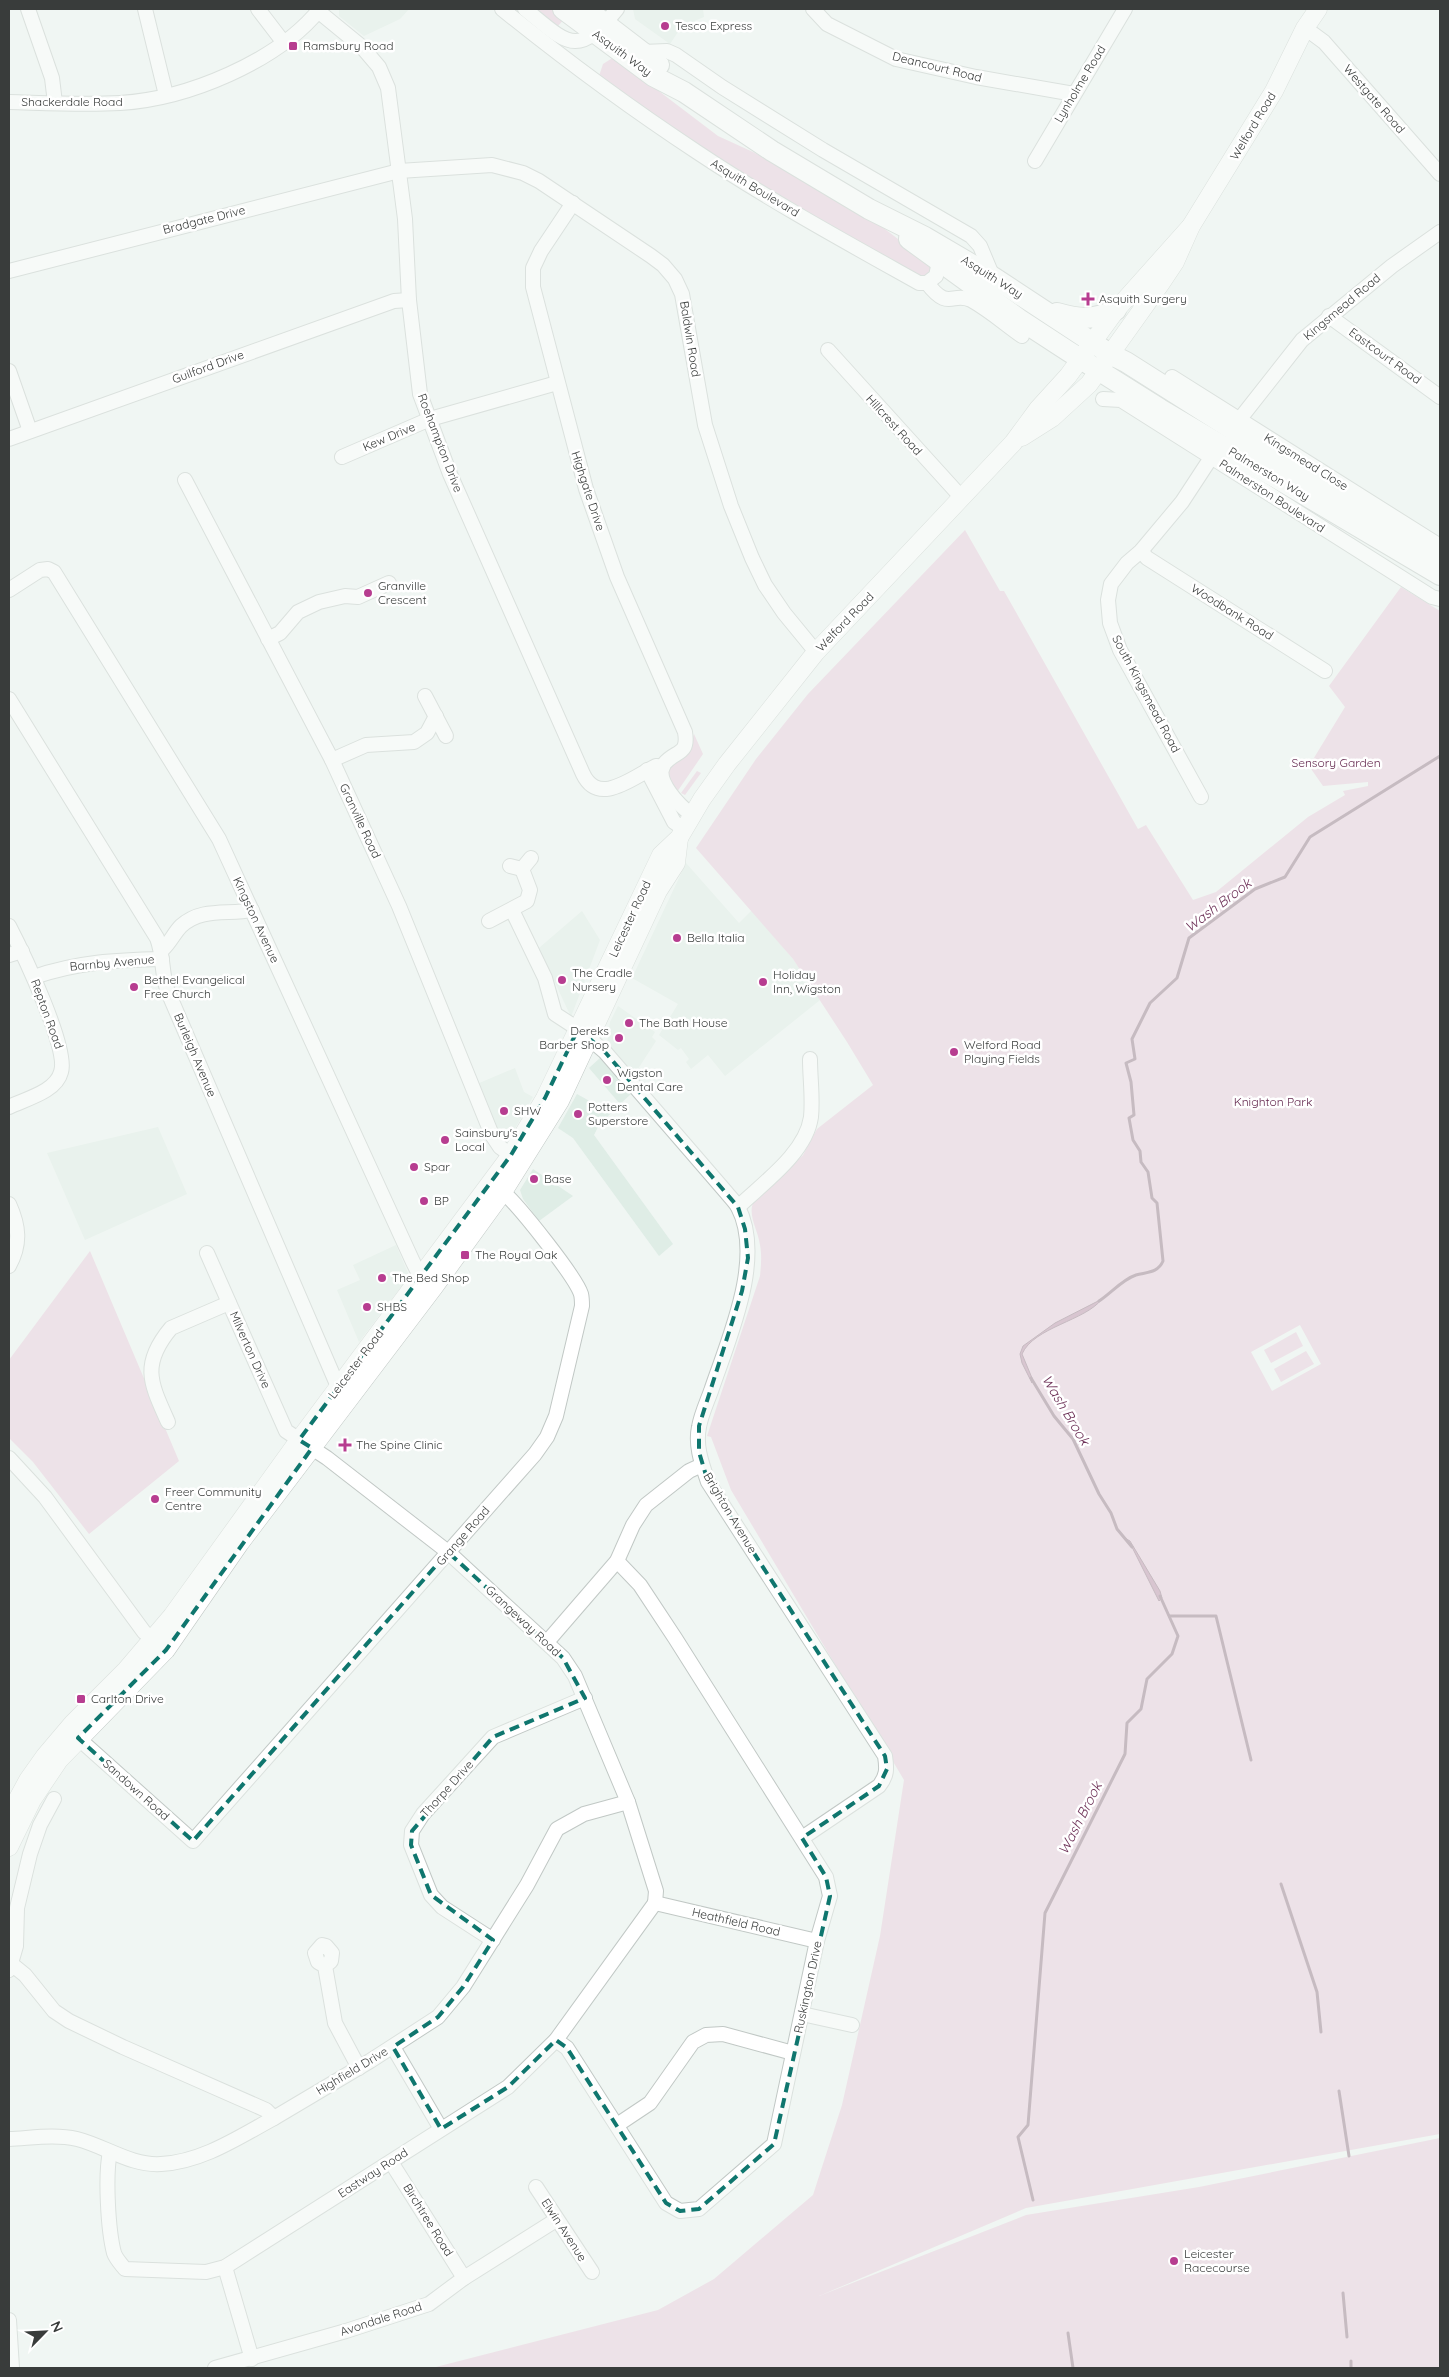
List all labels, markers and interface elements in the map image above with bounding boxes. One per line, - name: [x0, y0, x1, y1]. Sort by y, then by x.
- place label: Tesco Express: [675, 18, 753, 33]
- marker: Tesco Express: [659, 20, 671, 32]
- street label: Asquith Way: [590, 26, 655, 79]
- place label: Ramsbury Road: [303, 38, 394, 53]
- marker: Ramsbury Road: [287, 40, 299, 52]
- street label: Lynholme Road: [1051, 42, 1109, 125]
- street label: Deancourt Road: [891, 48, 983, 85]
- street label: Westgate Road: [1340, 61, 1408, 136]
- street label: Welford Road: [1226, 89, 1279, 162]
- street label: Shackerdale Road: [21, 94, 123, 109]
- street label: Asquith Boulevard: [708, 155, 802, 220]
- street label: Bradgate Drive: [161, 202, 247, 237]
- street label: Asquith Way: [959, 252, 1026, 301]
- street label: Kingsmead Road: [1300, 270, 1383, 343]
- place label: Asquith Surgery: [1099, 291, 1187, 306]
- marker: Asquith Surgery: [1081, 292, 1095, 306]
- street label: Baldwin Road: [677, 300, 704, 378]
- street label: Eastcourt Road: [1346, 324, 1424, 387]
- street label: Guilford Drive: [170, 347, 246, 386]
- street label: Roehampton Drive: [415, 391, 466, 495]
- street label: Hillcrest Road: [863, 391, 926, 458]
- street label: Kew Drive: [360, 419, 418, 454]
- street label: Kingsmead Close: [1261, 430, 1351, 494]
- street label: Palmerston Way: [1226, 443, 1313, 504]
- street label: Highgate Drive: [568, 449, 609, 533]
- street label: Palmerston Boulevard: [1217, 456, 1328, 535]
- place label: Granville Crescent: [378, 578, 427, 607]
- street label: Woodbank Road: [1188, 580, 1276, 643]
- marker: Granville Crescent: [362, 587, 374, 599]
- street label: Welford Road: [813, 589, 877, 654]
- street label: South Kingsmead Road: [1109, 632, 1184, 755]
- park label: Sensory Garden: [1291, 755, 1381, 770]
- street label: Granville Road: [337, 781, 384, 861]
- water label: Wash Brook: [1181, 873, 1256, 936]
- street label: Kingston Avenue: [230, 874, 283, 965]
- street label: Leicester Road: [605, 878, 654, 959]
- place label: Bella Italia: [687, 930, 745, 945]
- marker: Bella Italia: [671, 932, 683, 944]
- street label: Barnby Avenue: [69, 951, 155, 974]
- place label: The Cradle Nursery: [572, 965, 633, 994]
- place label: Holiday Inn, Wigston: [773, 967, 841, 996]
- place label: Bethel Evangelical Free Church: [144, 972, 245, 1001]
- marker: The Cradle Nursery: [556, 974, 568, 986]
- marker: Holiday Inn, Wigston: [757, 976, 769, 988]
- street label: Repton Road: [28, 977, 67, 1051]
- marker: Bethel Evangelical Free Church: [128, 981, 140, 993]
- street label: Burleigh Avenue: [171, 1011, 220, 1099]
- place label: The Bath House: [639, 1015, 728, 1030]
- marker: The Bath House: [623, 1017, 635, 1029]
- place label: Dereks Barber Shop: [539, 1023, 609, 1052]
- marker: Dereks Barber Shop: [613, 1032, 625, 1044]
- place label: Welford Road Playing Fields: [964, 1037, 1041, 1066]
- marker: Welford Road Playing Fields: [948, 1046, 960, 1058]
- place label: Wigston Dental Care: [617, 1065, 683, 1094]
- marker: Wigston Dental Care: [601, 1074, 613, 1086]
- park label: Knighton Park: [1234, 1094, 1312, 1109]
- place label: Potters Superstore: [588, 1099, 648, 1128]
- place label: SHW: [514, 1103, 541, 1118]
- marker: SHW: [498, 1105, 510, 1117]
- marker: Potters Superstore: [572, 1108, 584, 1120]
- place label: Sainsbury's Local: [455, 1125, 518, 1154]
- marker: Sainsbury's Local: [439, 1134, 451, 1146]
- place label: Spar: [424, 1159, 450, 1174]
- marker: Spar: [408, 1161, 420, 1173]
- place label: Base: [544, 1171, 572, 1186]
- marker: Base: [528, 1173, 540, 1185]
- place label: BP: [434, 1193, 449, 1208]
- marker: BP: [418, 1195, 430, 1207]
- place label: The Royal Oak: [475, 1247, 557, 1262]
- marker: The Royal Oak: [459, 1249, 471, 1261]
- place label: The Bed Shop: [392, 1270, 469, 1285]
- marker: The Bed Shop: [376, 1272, 388, 1284]
- place label: SHBS: [377, 1299, 407, 1314]
- marker: SHBS: [361, 1301, 373, 1313]
- street label: Milverton Drive: [227, 1309, 274, 1391]
- street label: Leicester Road: [325, 1326, 387, 1401]
- water label: Wash Brook: [1038, 1372, 1095, 1450]
- place label: The Spine Clinic: [356, 1437, 443, 1452]
- marker: The Spine Clinic: [338, 1438, 352, 1452]
- street label: Brighton Avenue: [700, 1470, 761, 1556]
- place label: Freer Community Centre: [165, 1484, 262, 1513]
- marker: Freer Community Centre: [149, 1493, 161, 1505]
- street label: Grange Road: [433, 1503, 493, 1569]
- street label: Grangeway Road: [483, 1582, 564, 1659]
- place label: Carlton Drive: [91, 1691, 164, 1706]
- marker: Carlton Drive: [75, 1693, 87, 1705]
- street label: Sandown Road: [100, 1756, 173, 1823]
- street label: Thorpe Drive: [417, 1757, 476, 1820]
- water label: Wash Brook: [1054, 1777, 1107, 1857]
- street label: Heathfield Road: [690, 1904, 782, 1939]
- street label: Ruskington Drive: [790, 1939, 825, 2035]
- street label: Highfield Drive: [313, 2043, 391, 2098]
- street label: Eastway Road: [335, 2144, 411, 2201]
- street label: Birchtree Road: [400, 2181, 457, 2259]
- street label: Elwin Avenue: [538, 2195, 590, 2264]
- place label: Leicester Racecourse: [1184, 2246, 1250, 2275]
- marker: Leicester Racecourse: [1168, 2255, 1180, 2267]
- street label: Avondale Road: [338, 2298, 424, 2339]
- north arrow: [20, 2307, 70, 2357]
- text: N: [47, 2318, 67, 2335]

